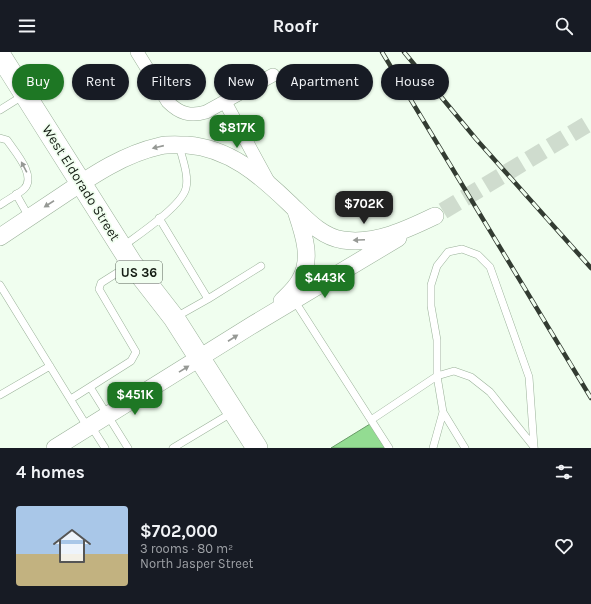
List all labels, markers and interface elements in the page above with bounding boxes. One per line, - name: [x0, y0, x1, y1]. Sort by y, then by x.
- icon: menu: [16, 15, 38, 37]
- text: Roofr: [273, 15, 318, 37]
- icon: search: [553, 15, 575, 37]
- chip: Buy: [12, 64, 64, 100]
- chip: Rent: [72, 64, 129, 100]
- chip: Filters: [137, 64, 206, 100]
- chip: New: [214, 64, 268, 100]
- chip: Apartment: [276, 64, 373, 100]
- chip: House: [381, 64, 449, 100]
- pin: $817K: [209, 115, 265, 149]
- text: $817K: [219, 120, 255, 135]
- street label: West Eldorado Street: [38, 122, 124, 244]
- one-way arrow: [152, 145, 164, 151]
- one-way arrow: [21, 161, 27, 172]
- pin: $702K: [336, 191, 392, 225]
- text: $702K: [344, 196, 384, 211]
- one-way arrow: [44, 200, 54, 208]
- one-way arrow: [352, 237, 365, 243]
- road number: US 36: [116, 261, 162, 283]
- pin: $443K: [297, 265, 353, 299]
- text: $443K: [304, 270, 346, 285]
- one-way arrow: [228, 334, 238, 342]
- one-way arrow: [179, 365, 189, 373]
- pin: $451K: [107, 382, 163, 416]
- text: $451K: [116, 387, 154, 402]
- icon: filters: [553, 461, 575, 483]
- text: 4 homes: [16, 462, 85, 482]
- text: $702,000: [140, 521, 218, 541]
- icon: home: [48, 522, 96, 570]
- icon: heart: [553, 535, 575, 557]
- text: 3 rooms · 80 m²: [140, 541, 233, 556]
- text: North Jasper Street: [140, 556, 254, 571]

